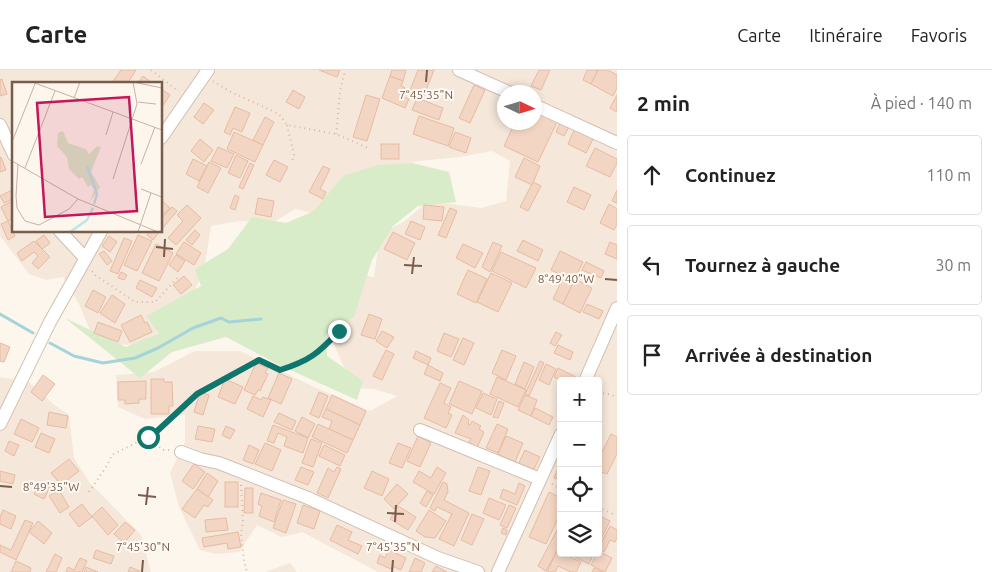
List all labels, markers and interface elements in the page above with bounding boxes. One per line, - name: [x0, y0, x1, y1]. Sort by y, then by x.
- text: Carte: [25, 21, 87, 48]
- text: Carte: [737, 25, 781, 45]
- text: Itinéraire: [809, 25, 883, 45]
- text: Favoris: [911, 25, 967, 45]
- inset map: [12, 82, 162, 232]
- north arrow: [497, 85, 542, 130]
- text: 7°45'35"N: [399, 88, 453, 101]
- text: 2 min: [637, 91, 690, 115]
- text: À pied · 140 m: [871, 94, 972, 112]
- icon: ahead: [638, 161, 666, 189]
- text: Continuez: [685, 164, 775, 186]
- text: 110 m: [926, 166, 971, 184]
- icon: left: [638, 251, 666, 279]
- text: Tournez à gauche: [685, 254, 840, 276]
- text: 30 m: [935, 256, 971, 274]
- text: 8°49'40"W: [538, 272, 594, 285]
- route end: [328, 320, 351, 343]
- icon: arrive: [638, 341, 666, 369]
- text: Arrivée à destination: [685, 344, 872, 366]
- map controls: [557, 377, 602, 557]
- button: +: [557, 377, 602, 422]
- button: −: [557, 422, 602, 467]
- route start: [137, 426, 160, 449]
- button: locate: [557, 467, 602, 512]
- text: 8°49'35"W: [23, 480, 79, 493]
- button: layers: [557, 512, 602, 557]
- text: 7°45'30"N: [116, 540, 170, 553]
- text: 7°45'35"N: [366, 540, 420, 553]

